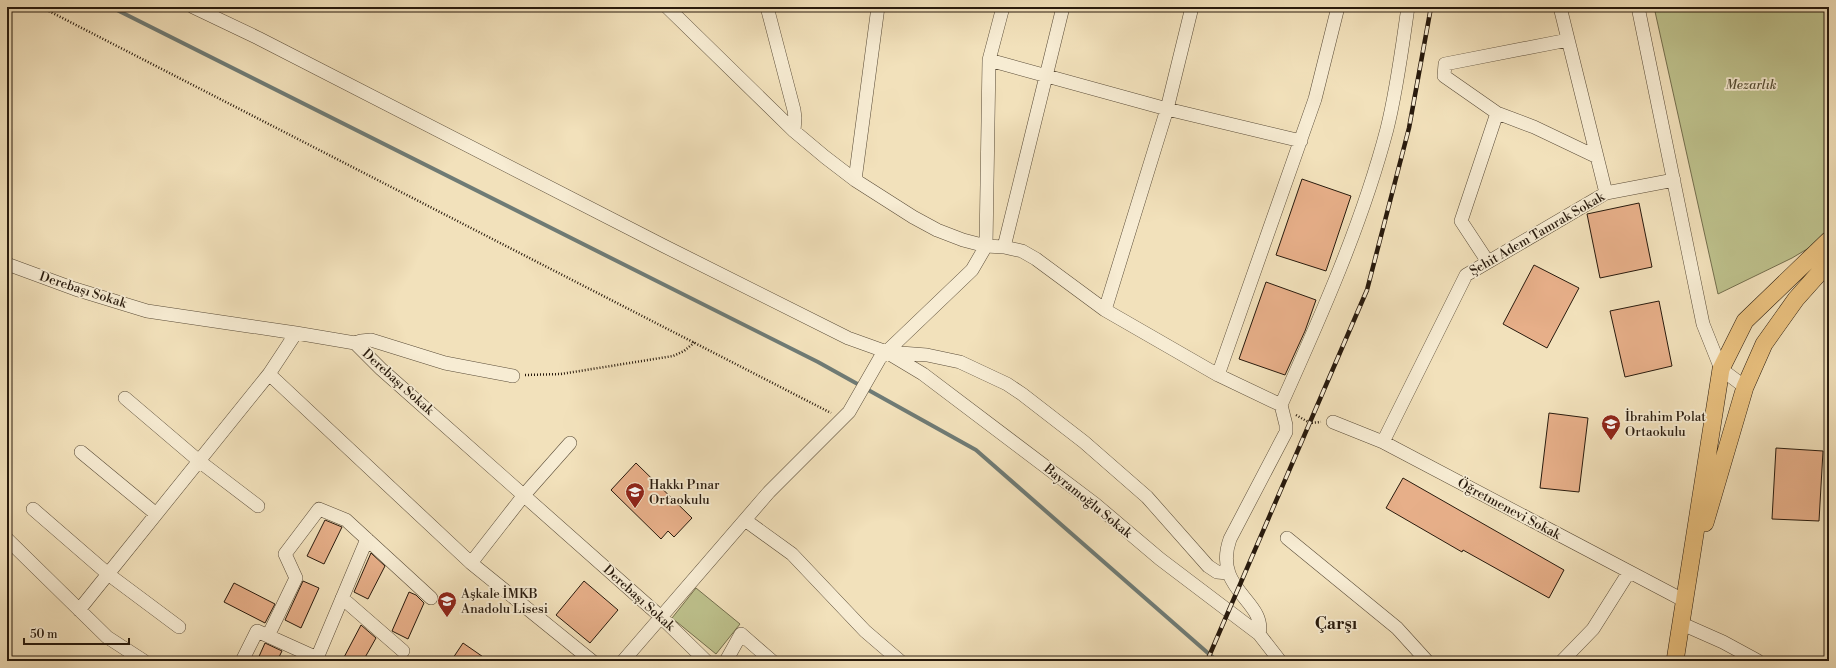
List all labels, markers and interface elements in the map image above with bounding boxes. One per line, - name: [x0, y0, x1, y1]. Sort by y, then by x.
- park label: Mezarlık: [1725, 77, 1777, 93]
- street label: Şehit Adem Tamrak Sokak: [1467, 188, 1608, 279]
- street label: Derebaşı Sokak: [37, 268, 130, 312]
- street label: Derebaşı Sokak: [359, 346, 438, 419]
- place label: İbrahim Polat Ortaokulu: [1625, 408, 1706, 440]
- school or university icon: İbrahim Polat Ortaokulu: [1600, 413, 1622, 441]
- street label: Bayramoğlu Sokak: [1040, 460, 1136, 542]
- street label: Öğretmenevi Sokak: [1455, 474, 1565, 544]
- place label: Hakkı Pınar Ortaokulu: [649, 477, 720, 508]
- school or university icon: Hakkı Pınar Ortaokulu: [624, 481, 646, 509]
- street label: Derebaşı Sokak: [600, 562, 679, 635]
- place label: Aşkale İMKB Anadolu Lisesi: [460, 585, 548, 617]
- school or university icon: Aşkale İMKB Anadolu Lisesi: [436, 590, 458, 618]
- district label: Çarşı: [1315, 613, 1358, 635]
- scale bar: [24, 620, 129, 646]
- text: 50 m: [30, 627, 58, 642]

